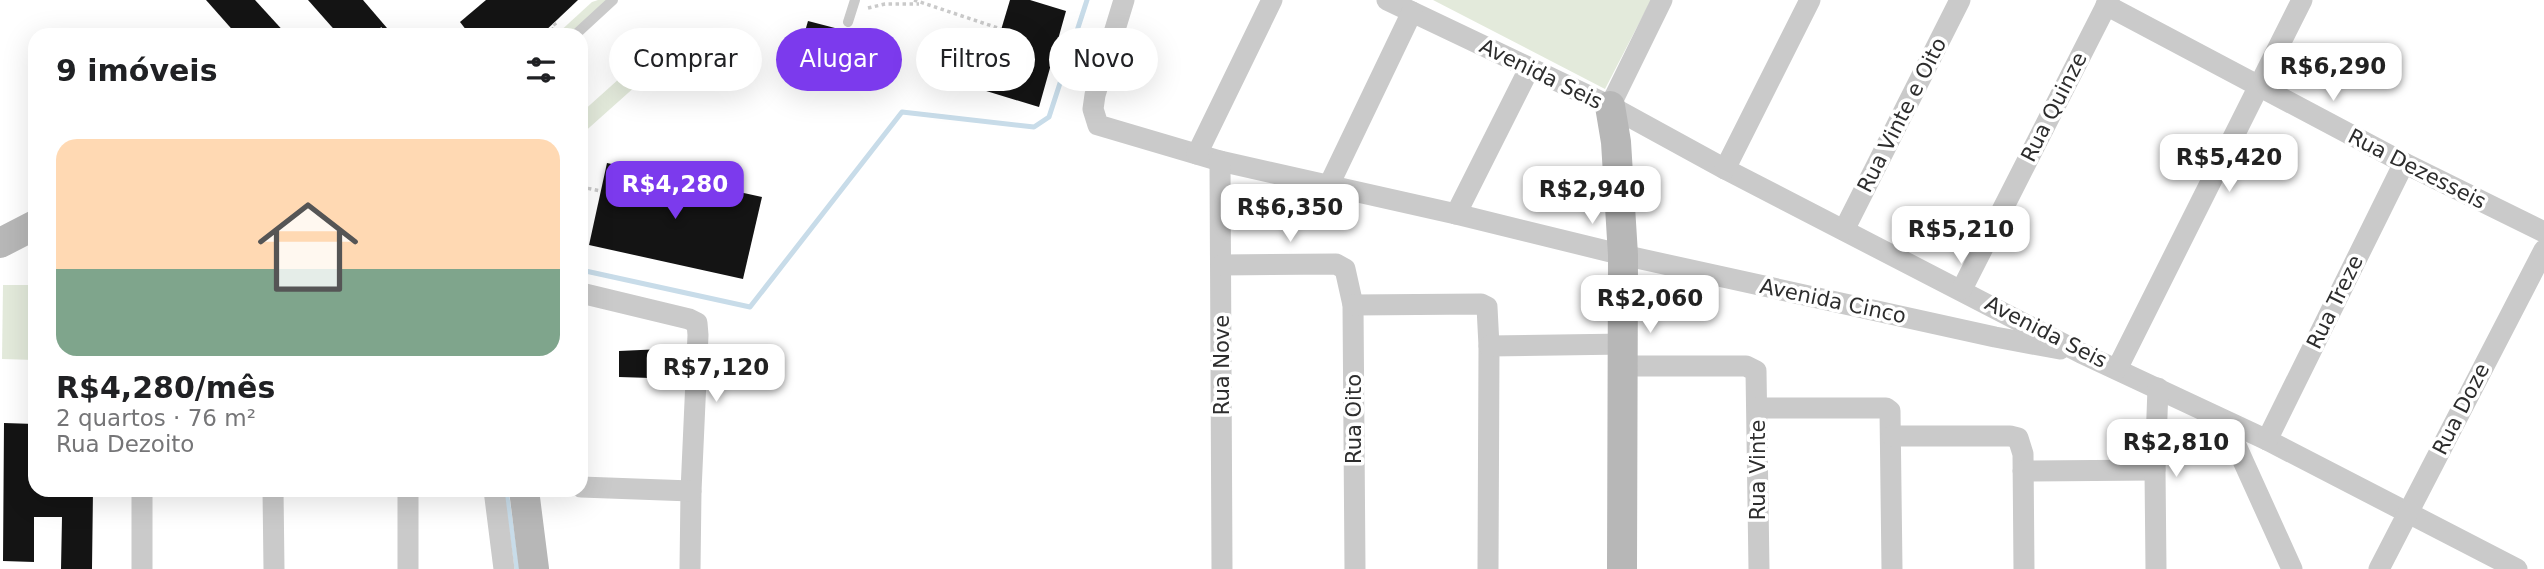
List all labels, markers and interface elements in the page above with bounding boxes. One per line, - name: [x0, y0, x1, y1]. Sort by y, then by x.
- chip: Comprar: [609, 28, 762, 91]
- chip: Alugar: [776, 28, 902, 91]
- chip: Filtros: [916, 28, 1035, 91]
- chip: Novo: [1049, 28, 1158, 91]
- street label: Avenida Seis: [1476, 34, 1606, 114]
- street label: Rua Vinte e Oito: [1853, 34, 1951, 196]
- pin: R$6,290: [2268, 43, 2398, 103]
- street label: Rua Quinze: [2016, 48, 2092, 166]
- icon: filters: [522, 51, 560, 89]
- text: 9 imóveis: [56, 53, 218, 88]
- text: R$6,290: [2280, 53, 2386, 79]
- street label: Rua Dezesseis: [2344, 124, 2490, 214]
- pin: R$5,420: [2164, 134, 2294, 194]
- text: R$5,420: [2176, 144, 2282, 170]
- pin: R$4,280: [610, 162, 740, 221]
- pin: R$2,940: [1527, 166, 1657, 226]
- text: R$4,280: [622, 171, 728, 197]
- text: R$2,940: [1539, 176, 1645, 202]
- icon: home: [245, 184, 371, 310]
- pin: R$6,350: [1225, 184, 1355, 244]
- text: R$6,350: [1237, 194, 1343, 220]
- pin: R$5,210: [1896, 206, 2026, 266]
- text: R$5,210: [1908, 216, 2014, 242]
- street label: Rua Treze: [2302, 251, 2368, 353]
- street label: Avenida Cinco: [1758, 274, 1908, 328]
- pin: R$2,060: [1585, 276, 1715, 335]
- text: R$2,060: [1597, 285, 1703, 311]
- street label: Avenida Seis: [1981, 291, 2111, 373]
- street label: Rua Nove: [1210, 315, 1234, 415]
- pin: R$7,120: [651, 344, 781, 404]
- text: R$7,120: [663, 354, 769, 380]
- street label: Rua Doze: [2428, 359, 2494, 459]
- text: R$4,280/mês: [56, 370, 275, 405]
- street label: Rua Oito: [1342, 374, 1366, 464]
- text: 2 quartos · 76 m²: [56, 405, 256, 431]
- street label: Rua Vinte: [1746, 420, 1770, 520]
- pin: R$2,810: [2111, 420, 2241, 479]
- text: R$2,810: [2123, 429, 2229, 455]
- text: Rua Dezoito: [56, 431, 194, 457]

